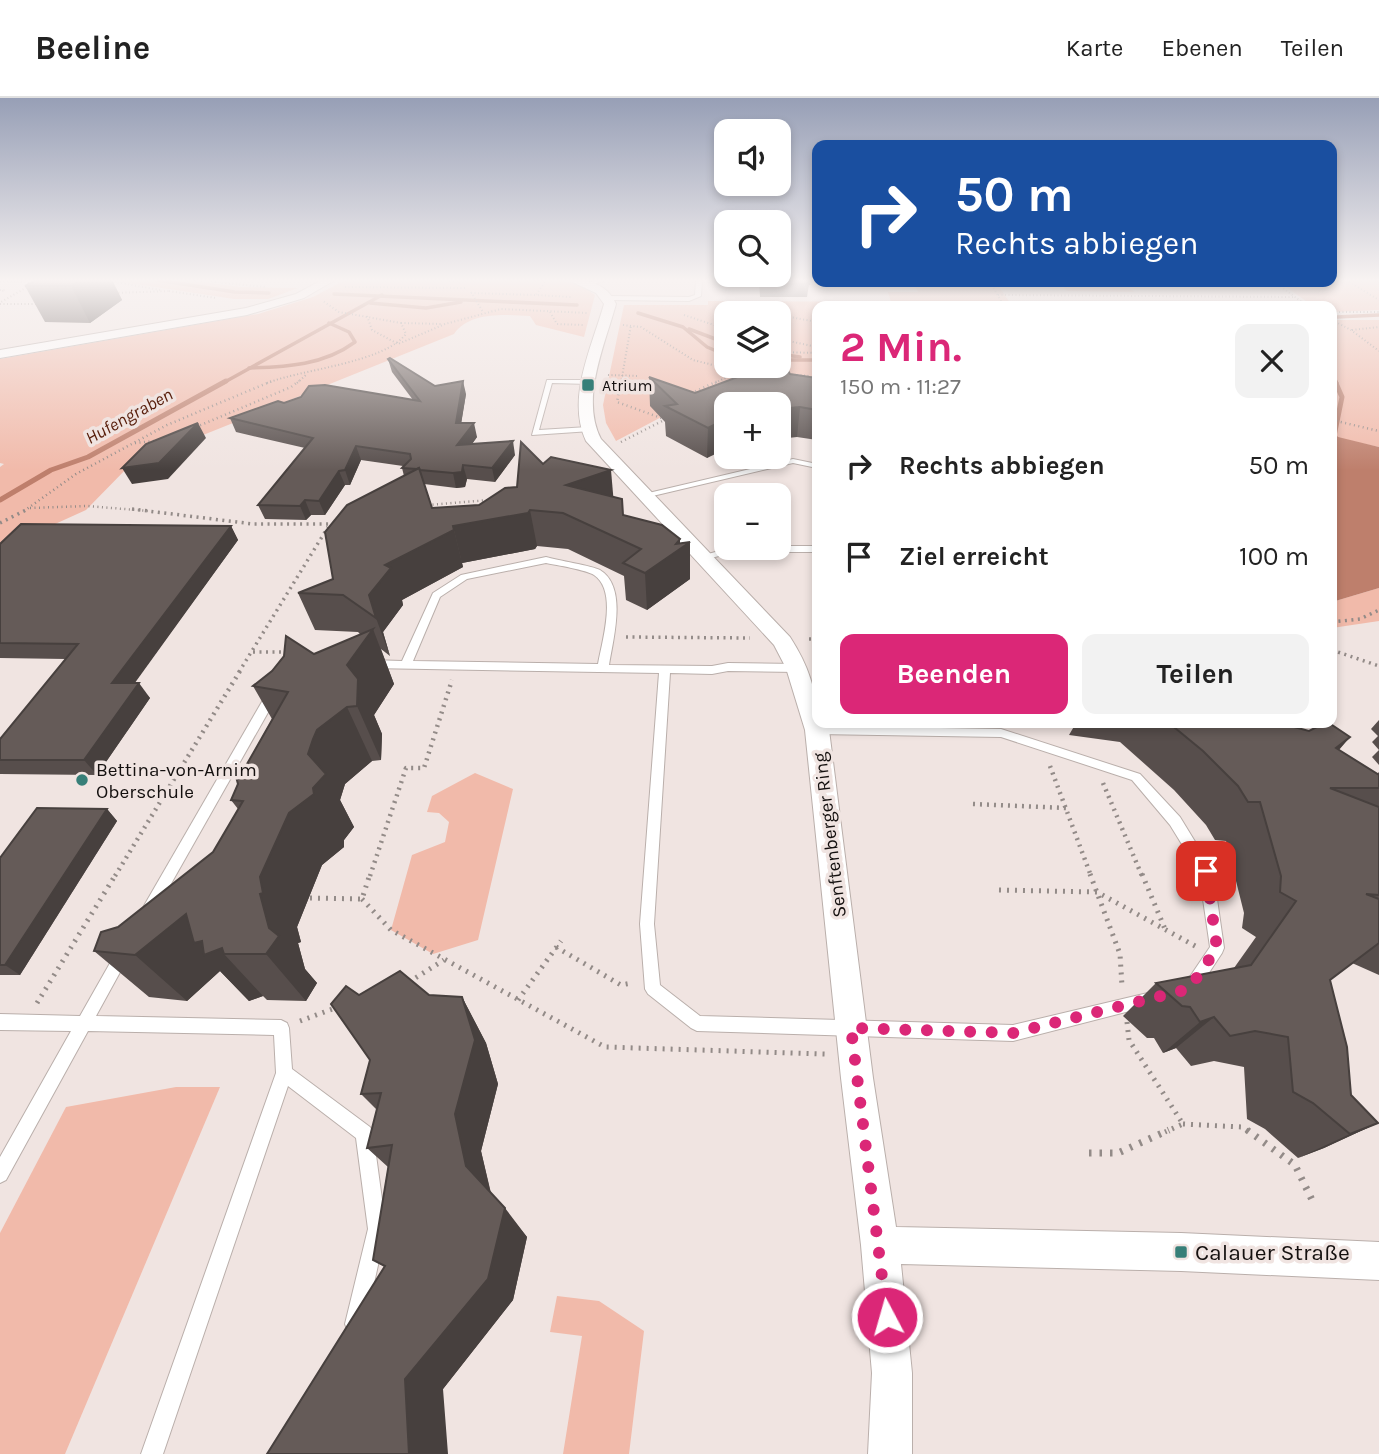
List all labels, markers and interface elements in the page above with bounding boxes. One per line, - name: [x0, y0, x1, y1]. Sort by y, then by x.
- text: Beeline: [35, 29, 150, 67]
- text: Karte: [1066, 34, 1123, 62]
- text: Ebenen: [1161, 34, 1243, 62]
- text: Teilen: [1281, 34, 1344, 62]
- map controls: [714, 119, 791, 560]
- button: sound: [714, 119, 791, 196]
- text: 50 m: [955, 166, 1073, 223]
- icon: right: [840, 168, 931, 259]
- button: search: [714, 210, 791, 287]
- text: Rechts abbiegen: [955, 225, 1199, 262]
- button: layers: [714, 301, 791, 378]
- text: 2 Min.: [840, 322, 962, 372]
- button: close: [1235, 324, 1309, 398]
- text: 150 m · 11:27: [840, 373, 961, 400]
- place label: Atrium: [602, 376, 652, 395]
- marker: Atrium: [580, 377, 596, 393]
- water label: Hufengraben: [82, 383, 176, 449]
- button: +: [714, 392, 791, 469]
- icon: right: [840, 447, 878, 485]
- text: Rechts abbiegen: [899, 450, 1105, 481]
- text: 50 m: [1248, 450, 1309, 481]
- button: −: [714, 483, 791, 560]
- icon: arrive: [840, 538, 878, 576]
- text: Ziel erreicht: [899, 541, 1049, 572]
- text: 100 m: [1239, 541, 1309, 572]
- button: Beenden: [840, 634, 1068, 714]
- button: Teilen: [1082, 634, 1309, 714]
- street label: Senftenberger Ring: [809, 751, 851, 919]
- place label: Bettina-von-Arnim Oberschule: [96, 759, 257, 803]
- marker: Bettina-von-Arnim Oberschule: [74, 772, 90, 788]
- pin: [1176, 841, 1236, 901]
- icon: arrive: [1187, 852, 1225, 890]
- place label: Calauer Straße: [1195, 1239, 1350, 1266]
- marker: Calauer Straße: [1173, 1244, 1189, 1260]
- position arrow: [850, 1280, 924, 1354]

